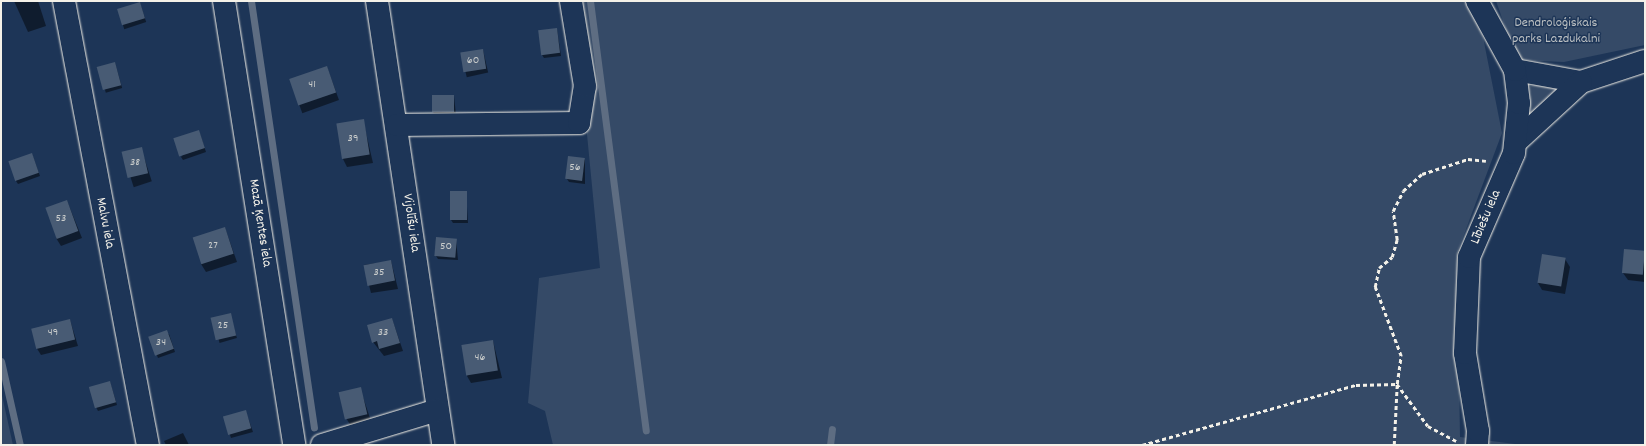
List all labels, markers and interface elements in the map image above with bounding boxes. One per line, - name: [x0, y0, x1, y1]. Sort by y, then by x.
- park label: Dendroloģiskais parks Lazdukalni: [1512, 15, 1600, 48]
- house number: 60: [467, 54, 479, 68]
- house number: 41: [308, 78, 316, 92]
- house number: 39: [348, 132, 358, 146]
- house number: 38: [130, 156, 140, 170]
- house number: 56: [569, 161, 581, 175]
- street label: Mazā Ķentes iela: [245, 178, 275, 268]
- street label: Lībiešu iela: [1467, 187, 1505, 247]
- street label: Vijolīšu iela: [399, 193, 423, 253]
- street label: Malvu iela: [92, 196, 118, 250]
- house number: 53: [56, 212, 66, 226]
- house number: 27: [208, 239, 218, 253]
- house number: 50: [440, 240, 452, 254]
- house number: 35: [374, 266, 384, 280]
- house number: 25: [218, 319, 228, 333]
- house number: 49: [48, 326, 58, 340]
- house number: 33: [378, 326, 388, 340]
- house number: 34: [156, 336, 166, 350]
- house number: 46: [475, 351, 485, 365]

